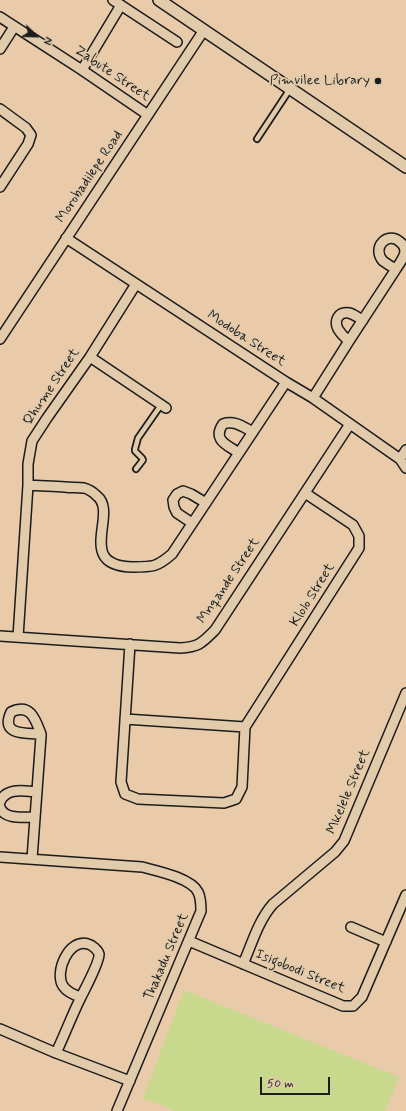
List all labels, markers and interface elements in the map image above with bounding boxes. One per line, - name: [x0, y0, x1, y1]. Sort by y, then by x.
- north arrow: [16, 16, 56, 56]
- text: N: [39, 35, 55, 47]
- street label: Zabute Street: [71, 43, 153, 105]
- place label: Pimvilee Library: [270, 73, 370, 89]
- marker: Pimvilee Library: [373, 76, 383, 86]
- street label: Morobadilepe Road: [53, 128, 127, 226]
- street label: Modoba Street: [203, 307, 289, 371]
- street label: Qhume Street: [20, 345, 84, 429]
- street label: Mnqande Street: [194, 535, 264, 627]
- street label: Klolo Street: [287, 560, 339, 630]
- street label: Mkelele Street: [324, 747, 374, 837]
- street label: Thakadu Street: [141, 911, 193, 1003]
- street label: Isigobodi Street: [253, 946, 347, 998]
- scale bar: [262, 1069, 332, 1095]
- text: 50 m: [267, 1076, 294, 1092]

